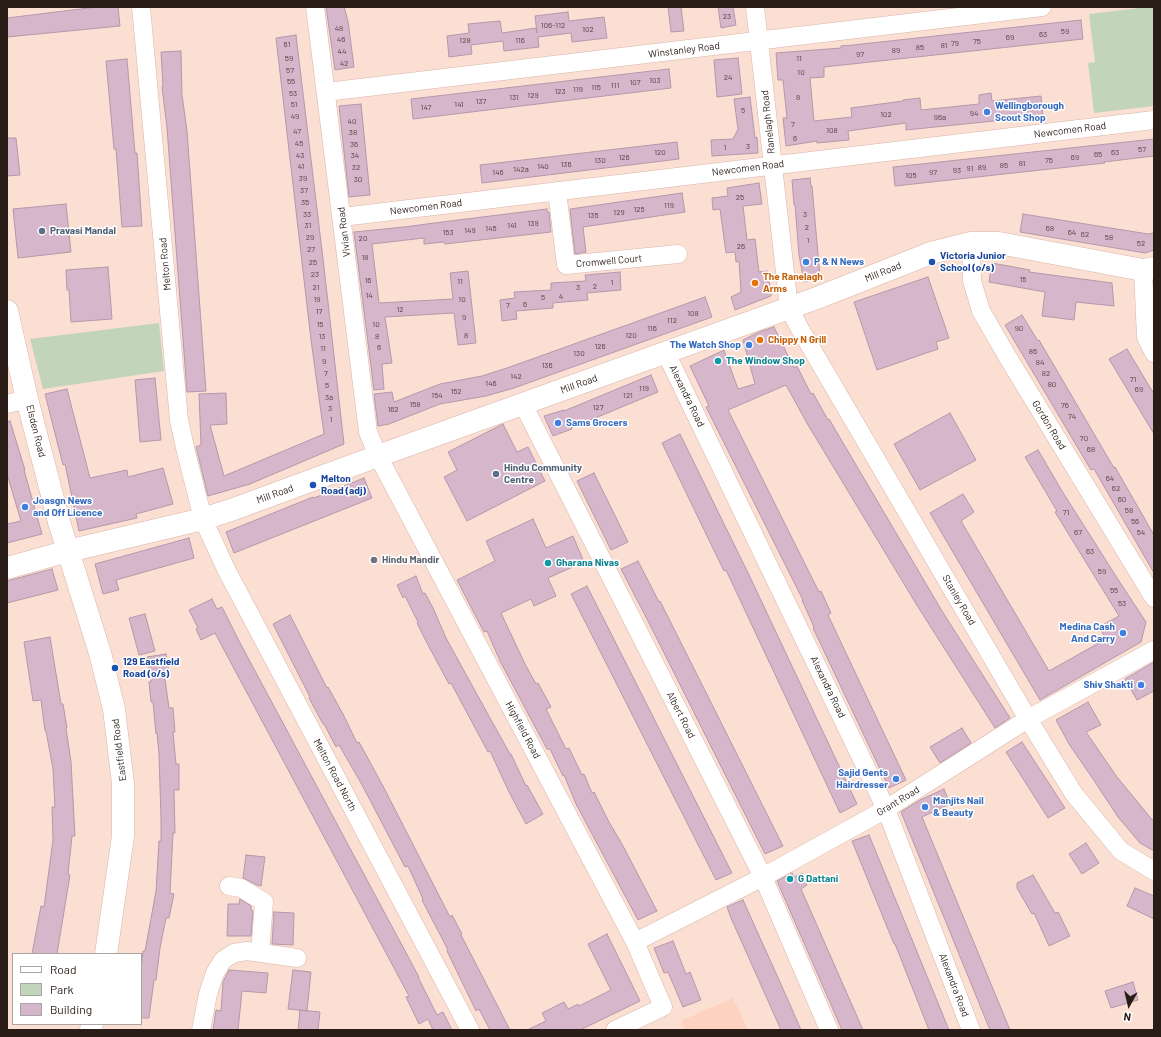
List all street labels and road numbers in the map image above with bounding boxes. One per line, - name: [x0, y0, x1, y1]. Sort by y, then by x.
- street label: Winstanley Road: [648, 40, 720, 60]
- street label: Ranelagh Road: [759, 89, 777, 155]
- street label: Newcomen Road: [1033, 120, 1107, 140]
- street label: Newcomen Road: [711, 158, 785, 178]
- street label: Newcomen Road: [389, 197, 463, 217]
- street label: Vivian Road: [335, 206, 353, 258]
- street label: Melton Road: [157, 237, 173, 291]
- street label: Cromwell Court: [575, 252, 643, 270]
- street label: Mill Road: [863, 259, 903, 285]
- street label: Alexandra Road: [667, 363, 707, 429]
- street label: Mill Road: [559, 372, 599, 396]
- street label: Gordon Road: [1030, 398, 1068, 452]
- street label: Elsden Road: [24, 404, 48, 458]
- street label: Mill Road: [255, 482, 295, 506]
- street label: Stanley Road: [940, 573, 978, 627]
- street label: Alexandra Road: [808, 654, 848, 720]
- street label: Albert Road: [664, 690, 698, 740]
- street label: Highfield Road: [503, 699, 543, 761]
- street label: Eastfield Road: [109, 718, 129, 782]
- street label: Melton Road North: [311, 737, 359, 813]
- street label: Grant Road: [874, 783, 922, 819]
- street label: Alexandra Road: [936, 952, 972, 1018]

